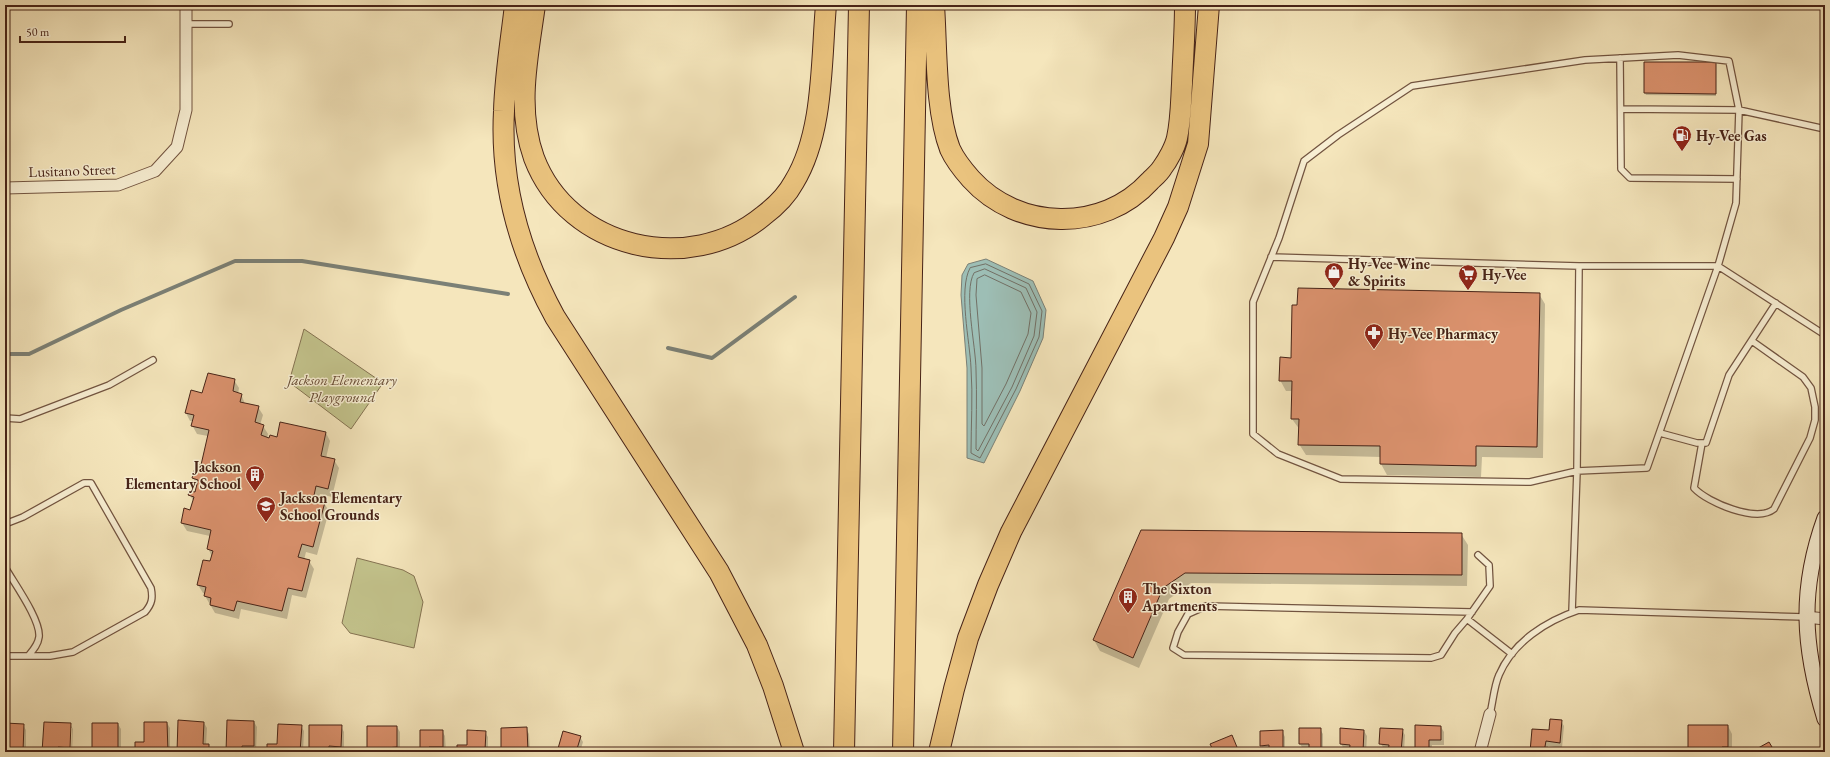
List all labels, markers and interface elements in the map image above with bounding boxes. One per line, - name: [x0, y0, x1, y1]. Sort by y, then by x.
- scale bar: [20, 18, 125, 44]
- text: 50 m: [26, 24, 50, 40]
- fuel station icon: Hy-Vee Gas: [1671, 124, 1693, 152]
- place label: Hy-Vee Gas: [1696, 126, 1767, 145]
- street label: Lusitano Street: [28, 159, 116, 181]
- place label: Hy-Vee Wine & Spirits: [1348, 254, 1430, 290]
- shop icon: Hy-Vee Wine & Spirits: [1323, 261, 1345, 289]
- supermarket icon: Hy-Vee: [1457, 263, 1479, 291]
- place label: Hy-Vee: [1482, 265, 1526, 284]
- pharmacy icon: Hy-Vee Pharmacy: [1363, 322, 1385, 350]
- place label: Hy-Vee Pharmacy: [1388, 324, 1499, 343]
- park label: Jackson Elementary Playground: [284, 370, 397, 406]
- place label: Jackson Elementary School: [125, 457, 242, 493]
- building icon: Jackson Elementary School: [244, 464, 266, 492]
- place label: Jackson Elementary School Grounds: [278, 488, 403, 524]
- school or university icon: Jackson Elementary School Grounds: [255, 495, 277, 523]
- place label: The Sixton Apartments: [1141, 579, 1217, 615]
- building icon: The Sixton Apartments: [1117, 586, 1139, 614]

